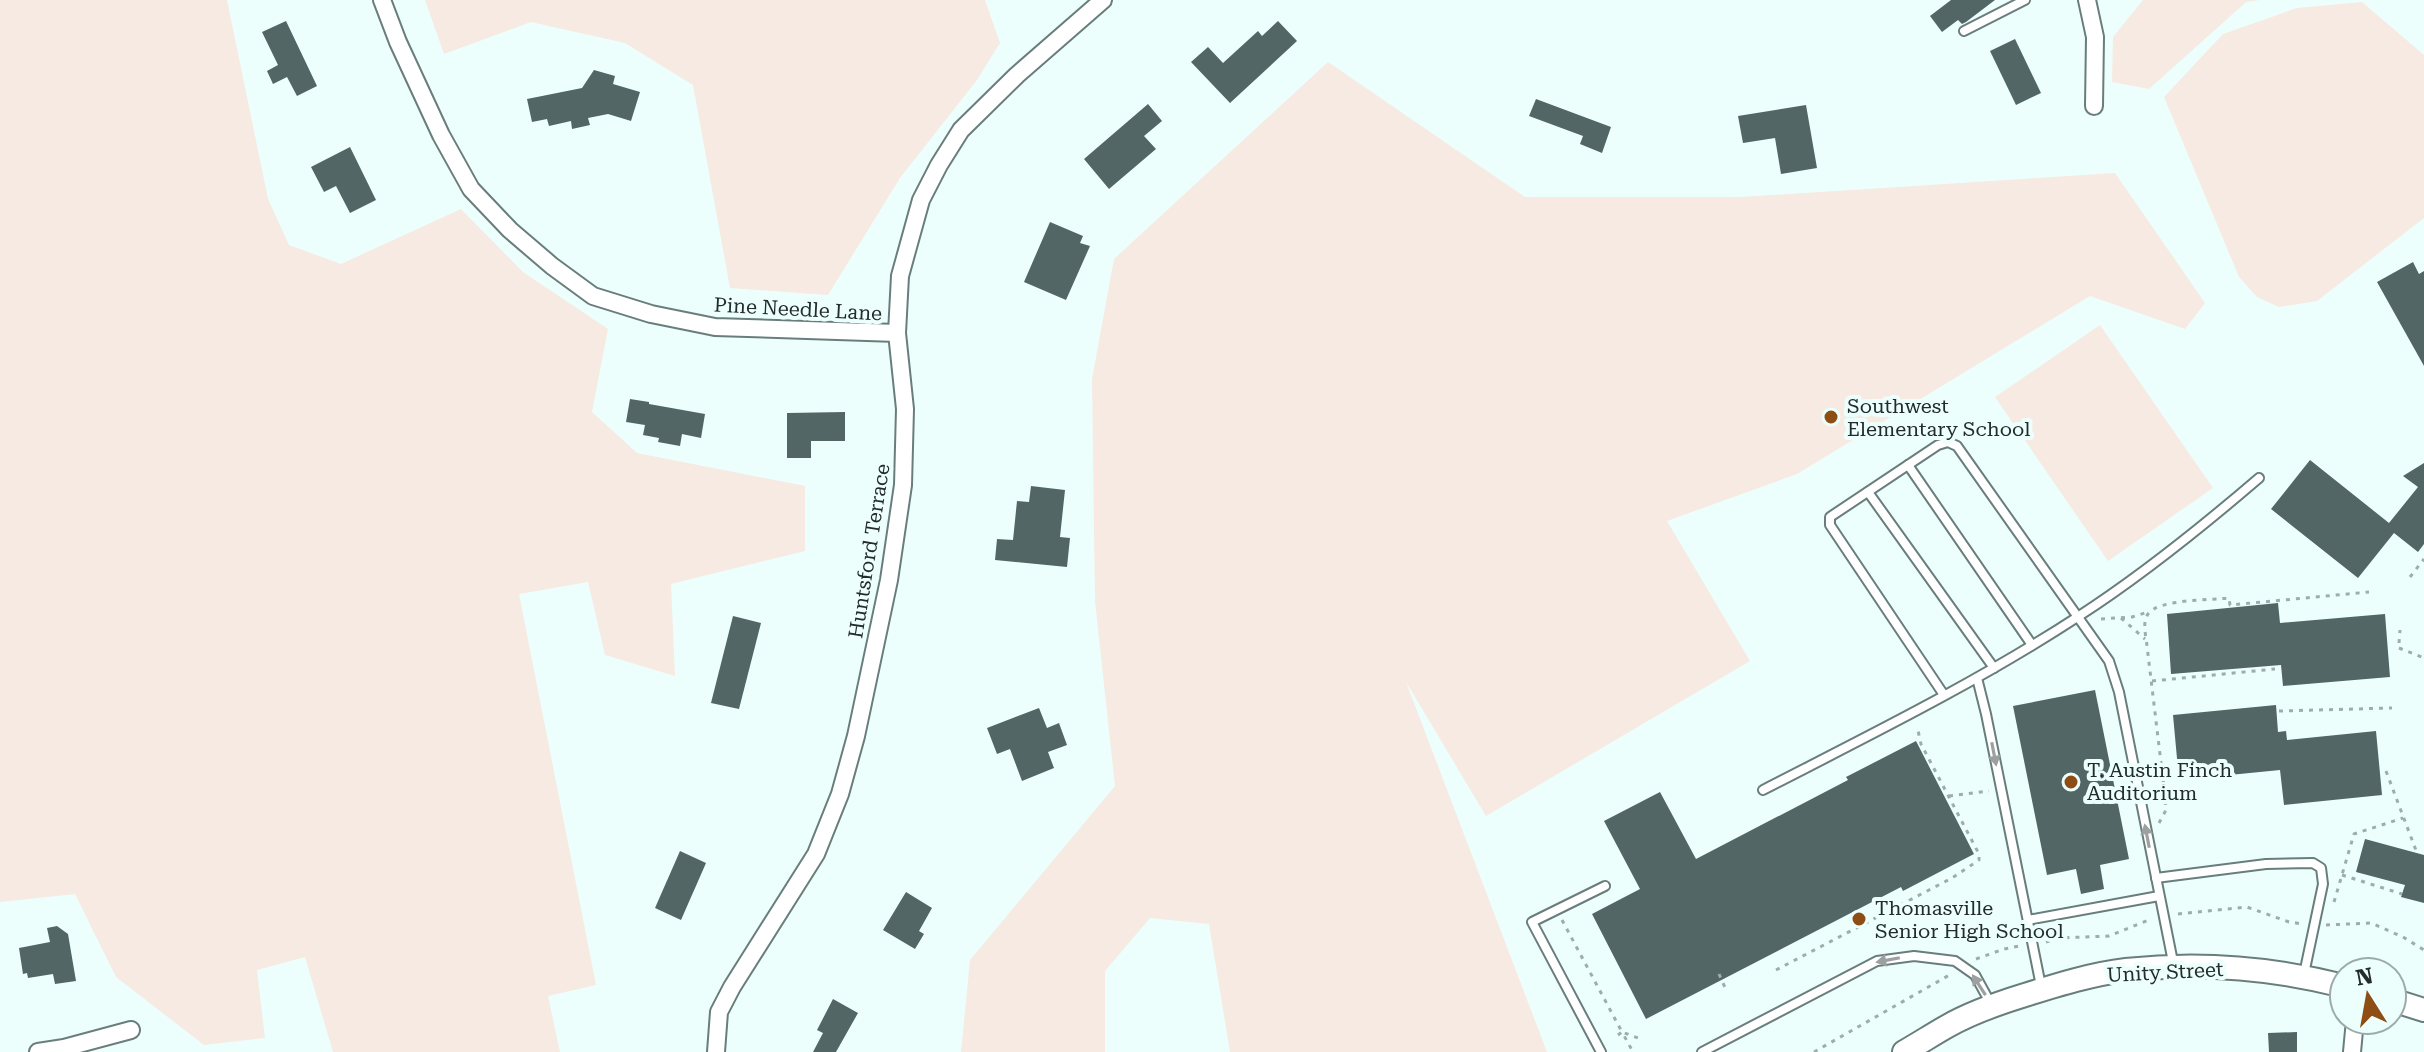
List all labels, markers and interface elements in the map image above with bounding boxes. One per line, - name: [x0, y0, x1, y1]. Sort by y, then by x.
- street label: Pine Needle Lane: [713, 293, 883, 325]
- place label: Southwest Elementary School: [1847, 394, 2030, 441]
- marker: Southwest Elementary School: [1822, 408, 1840, 426]
- street label: Huntsford Terrace: [843, 462, 895, 640]
- one-way arrow: [1988, 741, 2001, 766]
- place label: T. Austin Finch Auditorium: [2087, 758, 2232, 805]
- marker: T. Austin Finch Auditorium: [2062, 773, 2080, 791]
- one-way arrow: [2140, 823, 2153, 848]
- place label: Thomasville Senior High School: [1875, 896, 2064, 943]
- marker: Thomasville Senior High School: [1850, 910, 1868, 928]
- one-way arrow: [1875, 954, 1900, 967]
- north arrow: [2328, 956, 2408, 1036]
- street label: Unity Street: [2106, 957, 2224, 987]
- text: N: [2354, 963, 2375, 991]
- one-way arrow: [1972, 975, 1987, 996]

